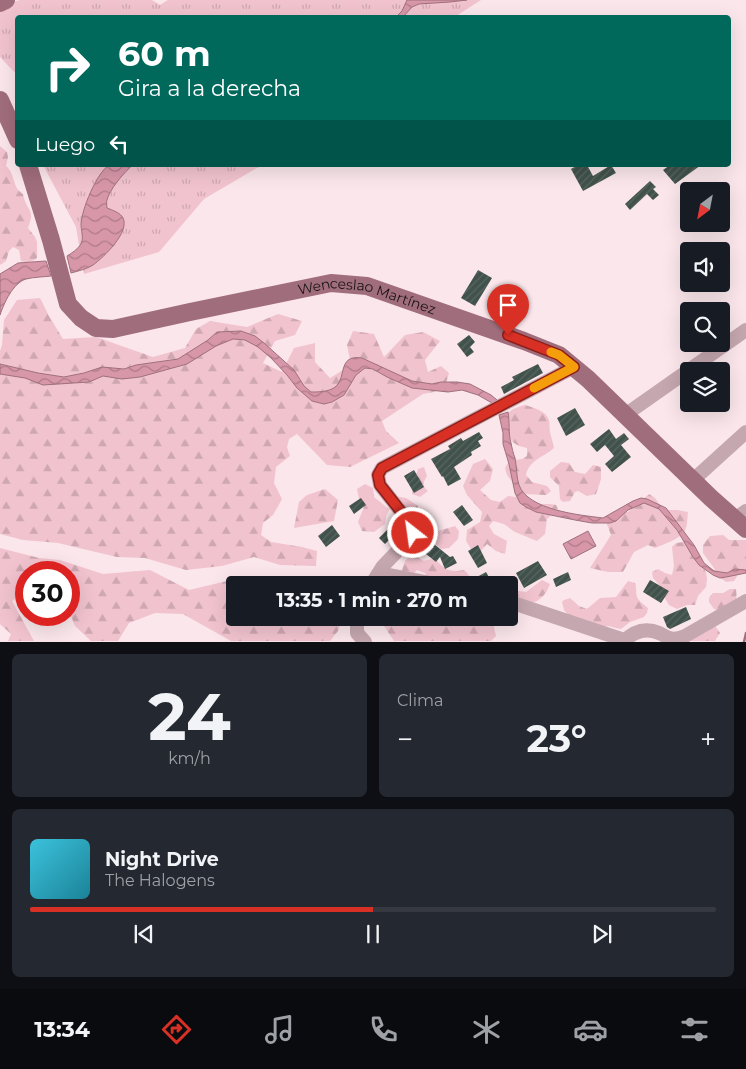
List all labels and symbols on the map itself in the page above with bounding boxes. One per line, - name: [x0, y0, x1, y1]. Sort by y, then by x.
- north arrow: [680, 182, 730, 232]
- street label: Wenceslao Martínez: [296, 274, 438, 318]
- pin: [487, 284, 529, 335]
- position arrow: [386, 506, 438, 558]
- speed limit sign: 30: [15, 561, 80, 626]

